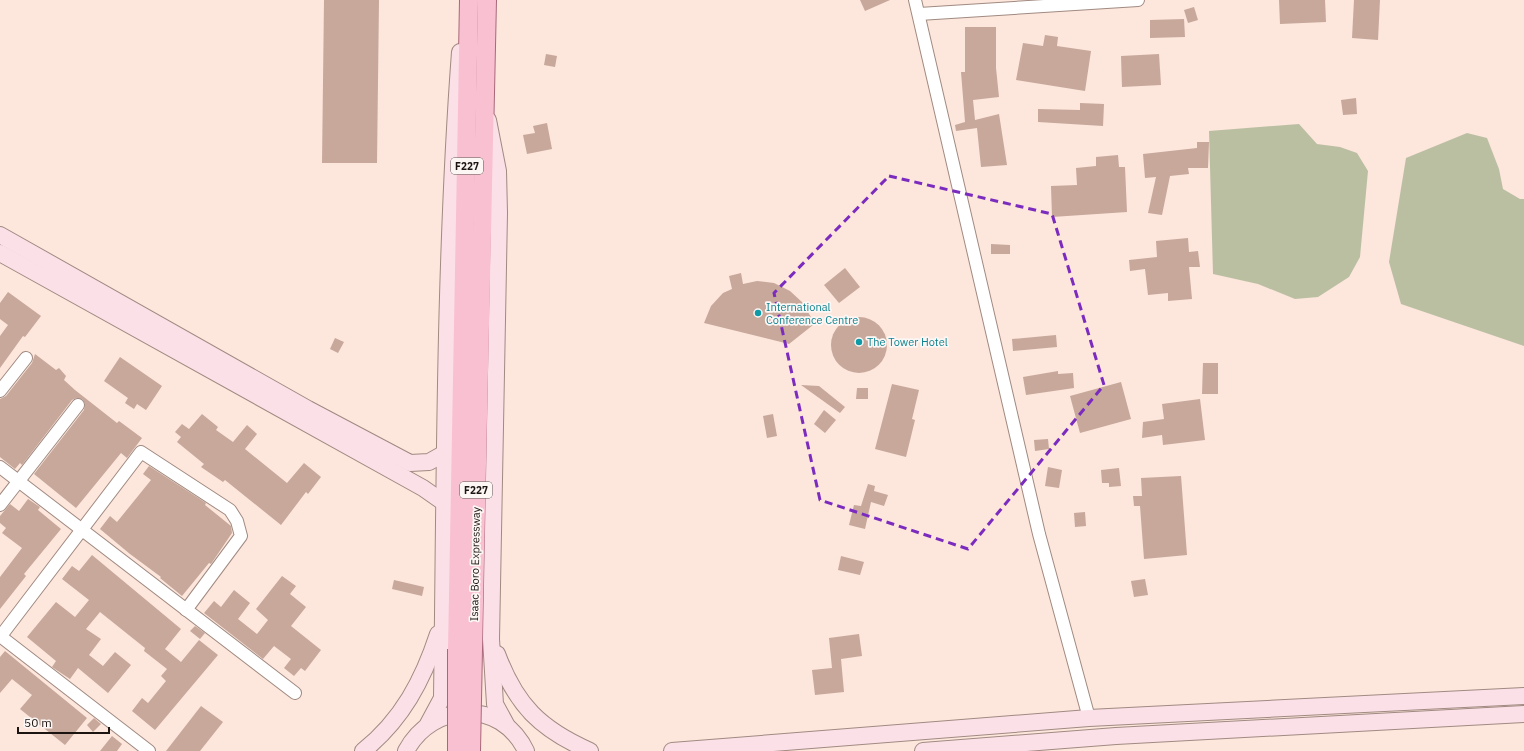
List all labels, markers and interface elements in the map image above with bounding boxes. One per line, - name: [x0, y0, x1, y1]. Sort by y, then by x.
- road number: F227: [451, 158, 483, 174]
- place label: International Conference Centre: [766, 300, 858, 327]
- marker: International Conference Centre: [753, 308, 763, 318]
- place label: The Tower Hotel: [867, 335, 948, 349]
- marker: The Tower Hotel: [854, 337, 864, 347]
- road number: F227: [460, 482, 492, 498]
- street label: Isaac Boro Expressway: [467, 506, 483, 621]
- scale bar: [18, 709, 109, 735]
- text: 50 m: [24, 715, 52, 730]

